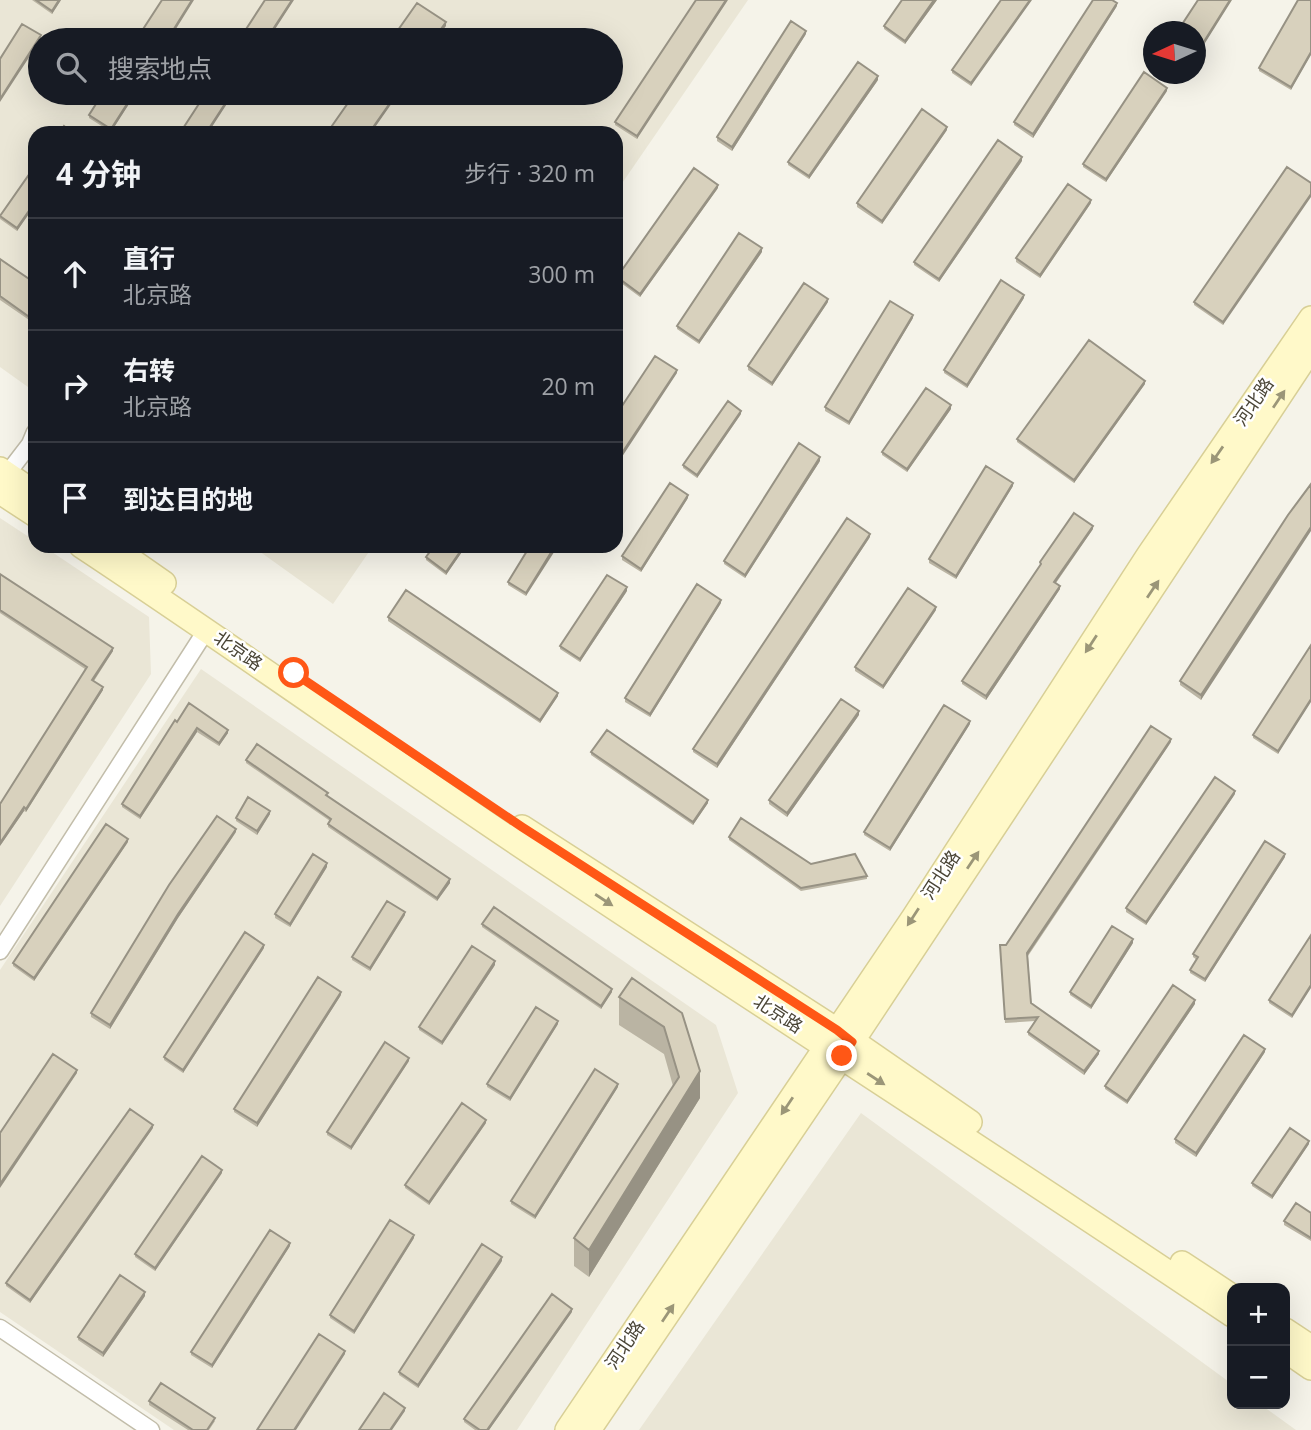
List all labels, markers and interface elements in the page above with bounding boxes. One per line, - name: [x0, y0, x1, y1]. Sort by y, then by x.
- north arrow: [1143, 21, 1206, 84]
- search box: [28, 28, 623, 105]
- icon: search: [52, 48, 90, 86]
- text: 搜索地点: [108, 50, 212, 86]
- text: 4 分钟: [56, 153, 141, 194]
- text: 步行 · 320 m: [464, 157, 595, 189]
- text: 直行: [123, 240, 175, 276]
- icon: ahead: [56, 255, 94, 293]
- text: 300 m: [528, 258, 595, 290]
- text: 北京路: [123, 278, 192, 310]
- text: 右转: [123, 352, 175, 388]
- icon: right: [56, 367, 94, 405]
- text: 20 m: [541, 370, 595, 402]
- street label: 河北路: [1228, 372, 1278, 430]
- text: 北京路: [123, 390, 192, 422]
- one-way arrow: [1272, 390, 1286, 408]
- one-way arrow: [1210, 446, 1224, 464]
- icon: arrive: [56, 479, 94, 517]
- text: 到达目的地: [123, 481, 253, 517]
- one-way arrow: [1146, 579, 1159, 598]
- street label: 北京路: [210, 625, 268, 675]
- one-way arrow: [1084, 634, 1097, 654]
- route start: [278, 657, 309, 688]
- street label: 河北路: [915, 845, 965, 904]
- one-way arrow: [966, 851, 980, 869]
- one-way arrow: [595, 893, 614, 906]
- one-way arrow: [907, 907, 920, 926]
- street label: 北京路: [749, 988, 808, 1038]
- route end: [826, 1040, 857, 1071]
- one-way arrow: [867, 1072, 886, 1085]
- one-way arrow: [780, 1096, 793, 1116]
- map controls: [1227, 1283, 1290, 1409]
- button: +: [1227, 1283, 1290, 1346]
- one-way arrow: [661, 1304, 675, 1322]
- street label: 河北路: [599, 1315, 649, 1374]
- button: −: [1227, 1346, 1290, 1409]

